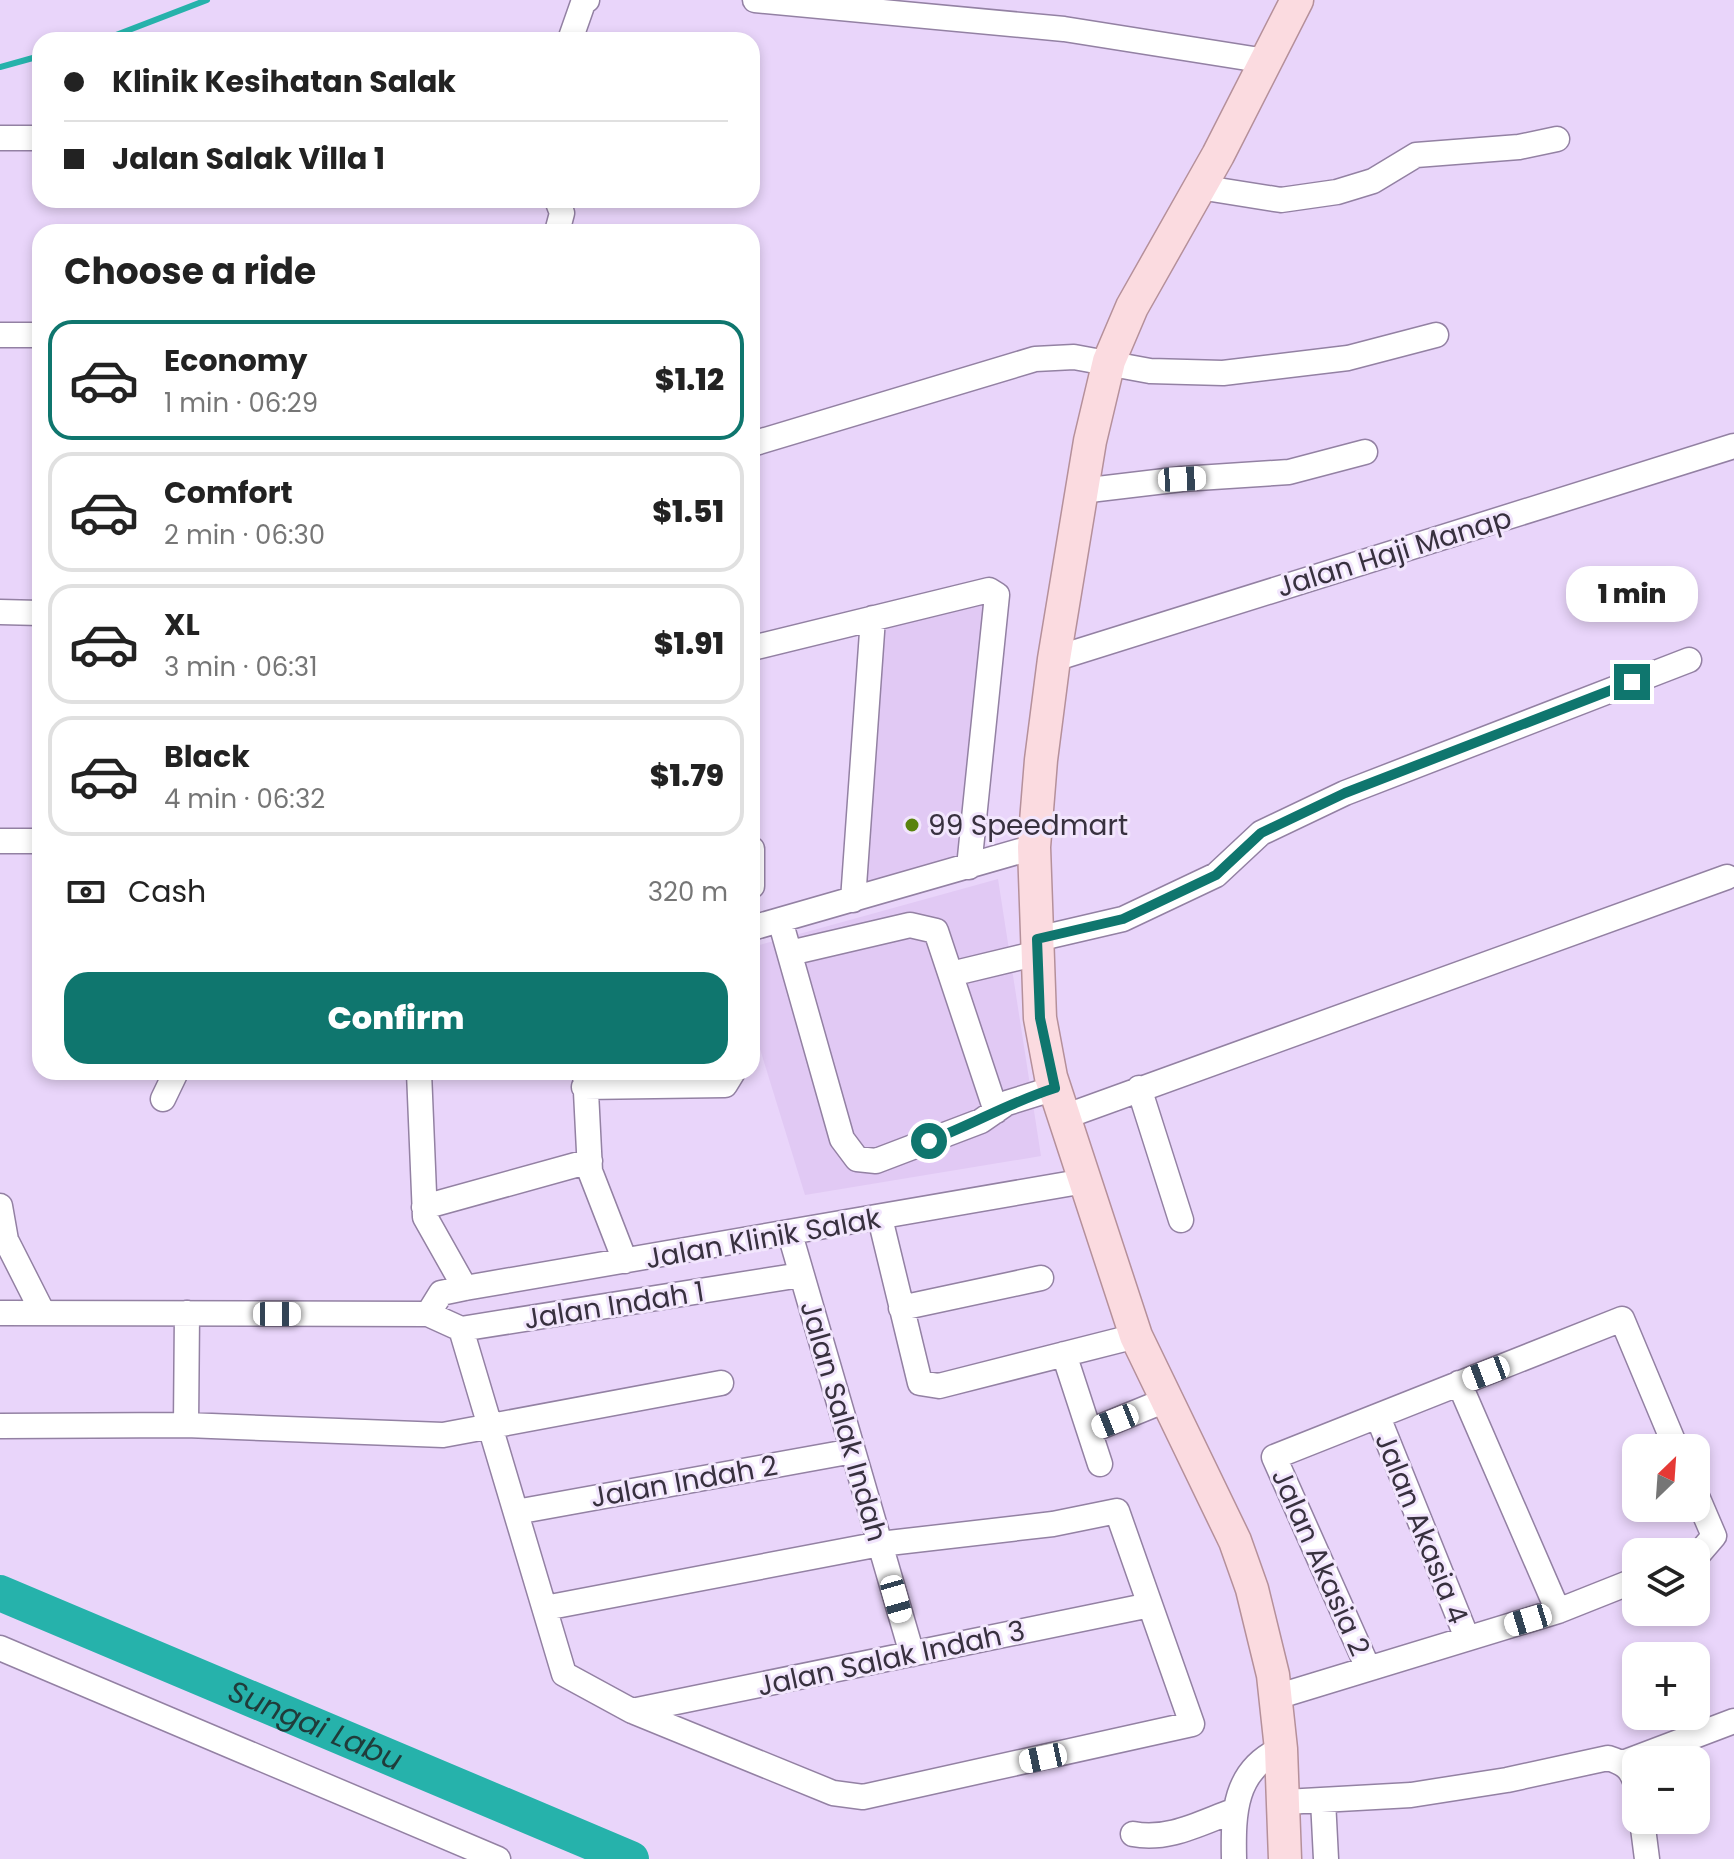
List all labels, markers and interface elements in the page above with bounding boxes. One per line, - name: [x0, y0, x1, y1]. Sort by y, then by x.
- text: Klinik Kesihatan Salak: [112, 60, 456, 103]
- text: Jalan Salak Villa 1: [112, 137, 385, 180]
- text: Choose a ride: [64, 246, 316, 297]
- text: Economy: [164, 339, 308, 382]
- icon: car: [68, 344, 140, 416]
- text: $1.12: [655, 358, 724, 401]
- text: 1 min · 06:29: [164, 385, 318, 421]
- car: [1157, 466, 1207, 492]
- text: Comfort: [164, 471, 293, 514]
- icon: car: [68, 476, 140, 548]
- text: $1.51: [652, 490, 724, 533]
- street label: Jalan Haji Manap: [1272, 498, 1516, 607]
- text: 2 min · 06:30: [164, 517, 325, 553]
- callout: 1 min: [1566, 566, 1698, 622]
- text: 1 min: [1598, 576, 1666, 612]
- text: XL: [164, 603, 200, 646]
- icon: car: [68, 608, 140, 680]
- text: $1.91: [654, 622, 724, 665]
- text: 3 min · 06:31: [164, 649, 317, 685]
- route end: [1614, 664, 1650, 700]
- text: Black: [164, 735, 250, 778]
- icon: car: [68, 740, 140, 812]
- text: $1.79: [650, 754, 724, 797]
- text: 4 min · 06:32: [164, 781, 325, 817]
- place label: 99 Speedmart: [928, 806, 1128, 845]
- marker: 99 Speedmart: [903, 816, 921, 834]
- icon: cash: [64, 870, 108, 914]
- text: Cash: [128, 870, 206, 913]
- text: 320 m: [648, 874, 728, 910]
- button: Confirm: [64, 972, 728, 1064]
- route start: [911, 1123, 947, 1159]
- street label: Jalan Klinik Salak: [643, 1199, 884, 1278]
- street label: Jalan Indah 1: [521, 1272, 707, 1339]
- street label: Jalan Salak Indah: [791, 1296, 897, 1546]
- car: [253, 1302, 301, 1326]
- car: [1459, 1353, 1513, 1393]
- car: [1088, 1401, 1142, 1441]
- street label: Jalan Akasia 4: [1365, 1427, 1478, 1629]
- north arrow: [1622, 1434, 1710, 1522]
- map controls: [1622, 1434, 1710, 1834]
- street label: Jalan Indah 2: [588, 1446, 781, 1517]
- street label: Jalan Akasia 2: [1262, 1462, 1379, 1662]
- button: layers: [1622, 1538, 1710, 1626]
- car: [878, 1573, 914, 1625]
- car: [1502, 1602, 1554, 1638]
- street label: Jalan Salak Indah 3: [754, 1611, 1028, 1706]
- button: +: [1622, 1642, 1710, 1730]
- water label: Sungai Labu: [222, 1670, 409, 1781]
- car: [1017, 1741, 1069, 1775]
- button: −: [1622, 1746, 1710, 1834]

